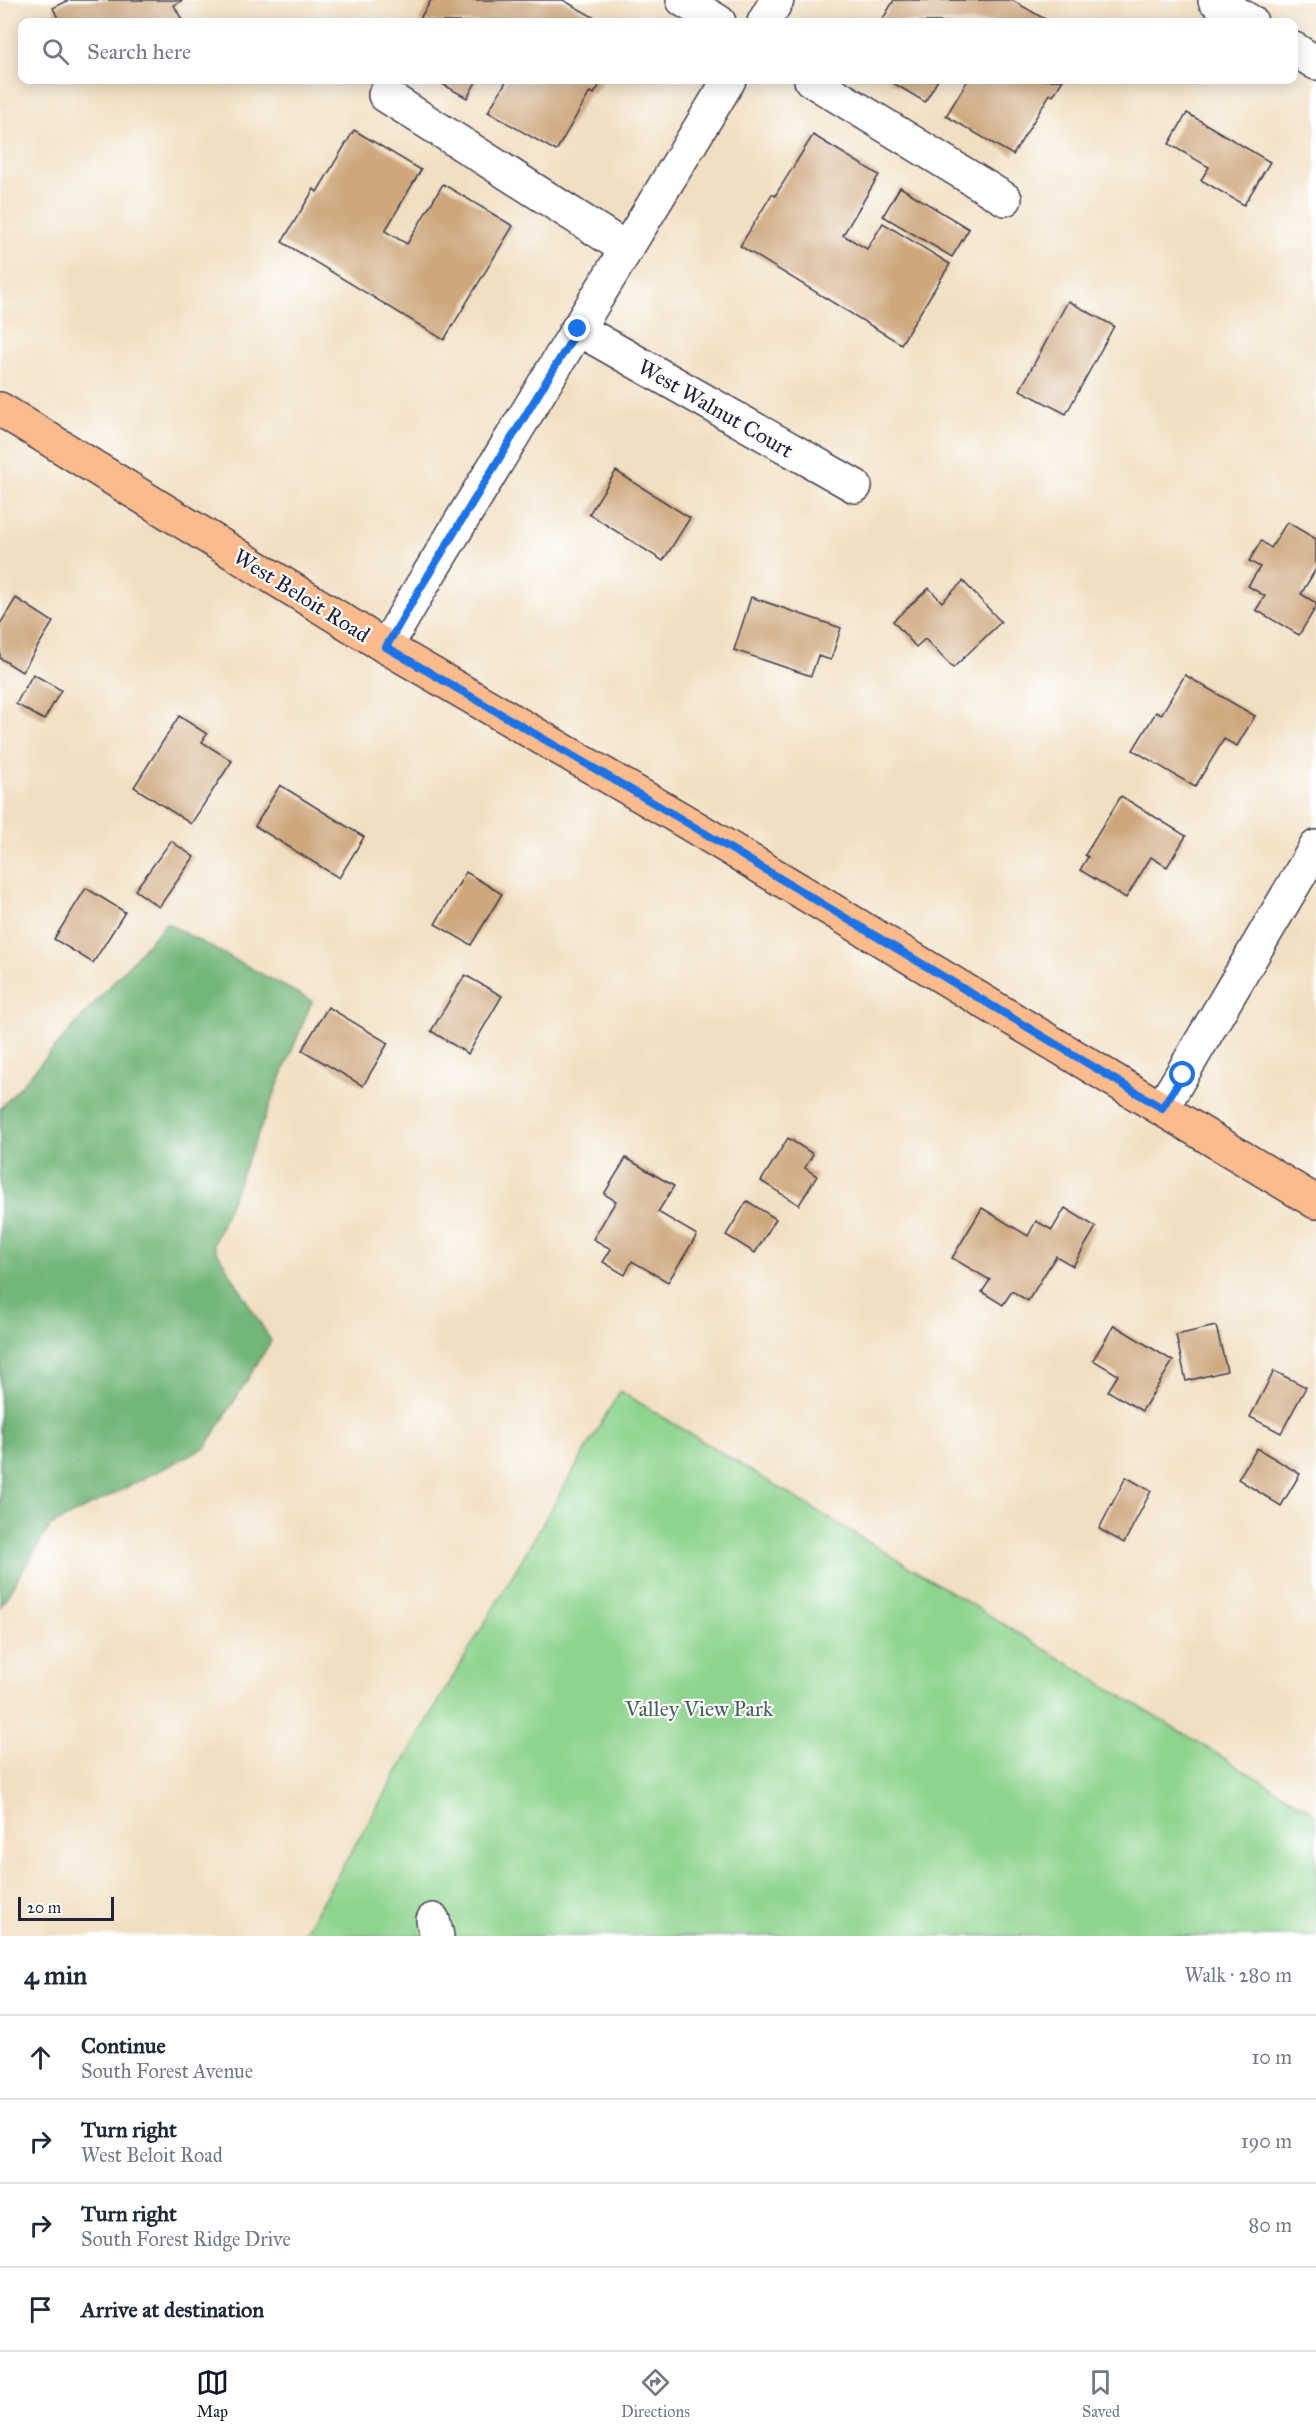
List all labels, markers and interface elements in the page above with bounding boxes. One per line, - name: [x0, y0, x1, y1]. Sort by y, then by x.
- search box: [18, 18, 1298, 84]
- icon: search: [39, 35, 72, 68]
- text: Search here: [87, 38, 191, 65]
- route end: [564, 315, 590, 341]
- street label: West Walnut Court: [633, 353, 798, 464]
- street label: West Beloit Road: [228, 543, 375, 648]
- route start: [1169, 1061, 1195, 1087]
- park label: Valley View Park: [624, 1695, 774, 1722]
- scale bar: [18, 1894, 114, 1922]
- text: 20 m: [27, 1898, 61, 1917]
- text: 4 min: [24, 1959, 87, 1991]
- text: Walk · 280 m: [1185, 1963, 1292, 1987]
- text: Continue: [81, 2032, 166, 2059]
- icon: ahead: [24, 2041, 57, 2074]
- text: 10 m: [1251, 2045, 1292, 2069]
- text: South Forest Avenue: [81, 2059, 253, 2083]
- text: Turn right: [81, 2116, 177, 2143]
- icon: right: [24, 2125, 57, 2158]
- text: 190 m: [1241, 2129, 1292, 2153]
- text: West Beloit Road: [81, 2143, 223, 2167]
- text: Turn right: [81, 2200, 177, 2227]
- icon: right: [24, 2209, 57, 2242]
- text: 80 m: [1249, 2213, 1292, 2237]
- text: South Forest Ridge Drive: [81, 2227, 291, 2251]
- icon: arrive: [24, 2293, 57, 2326]
- text: Arrive at destination: [81, 2296, 264, 2323]
- tab: Map: [196, 2366, 229, 2421]
- tab: Directions: [621, 2366, 690, 2421]
- tab: Saved: [1082, 2366, 1120, 2421]

